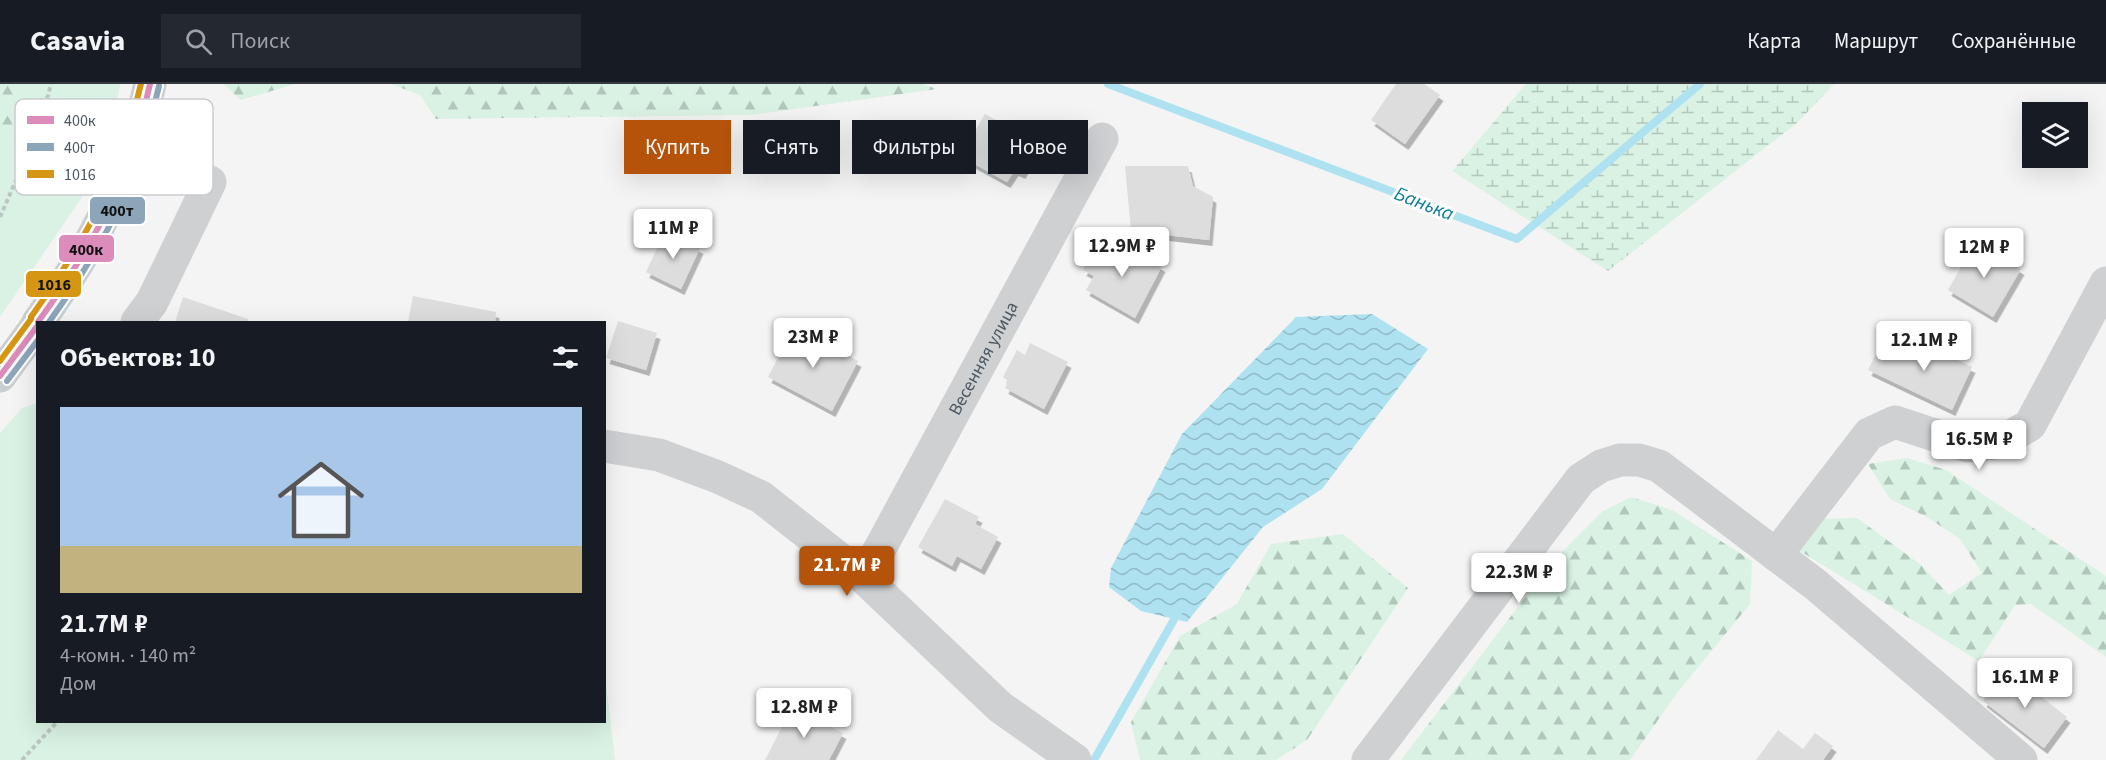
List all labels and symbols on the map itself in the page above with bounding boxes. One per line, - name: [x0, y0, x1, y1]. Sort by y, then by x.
- legend: [15, 99, 213, 195]
- text: 400к: [64, 110, 96, 132]
- text: 400т: [64, 137, 95, 159]
- text: 1016: [64, 164, 96, 186]
- water label: Банька: [1390, 180, 1458, 228]
- line badge: 400т: [89, 196, 146, 225]
- text: 400т: [100, 200, 134, 222]
- pin: 11M ₽: [631, 209, 715, 260]
- pin: 12.9M ₽: [1067, 227, 1177, 278]
- pin: 12M ₽: [1942, 228, 2026, 279]
- line badge: 400к: [58, 234, 115, 263]
- text: 400к: [69, 239, 103, 261]
- line badge: 1016: [25, 270, 82, 298]
- text: 1016: [37, 274, 71, 296]
- street label: Весенняя улица: [942, 297, 1024, 420]
- pin: 23M ₽: [771, 318, 855, 369]
- pin: 12.1M ₽: [1869, 321, 1979, 372]
- pin: 16.5M ₽: [1924, 420, 2034, 471]
- pin: 21.7M ₽: [792, 546, 902, 597]
- pin: 22.3M ₽: [1464, 553, 1574, 604]
- pin: 16.1M ₽: [1970, 658, 2080, 709]
- pin: 12.8M ₽: [749, 688, 859, 739]

